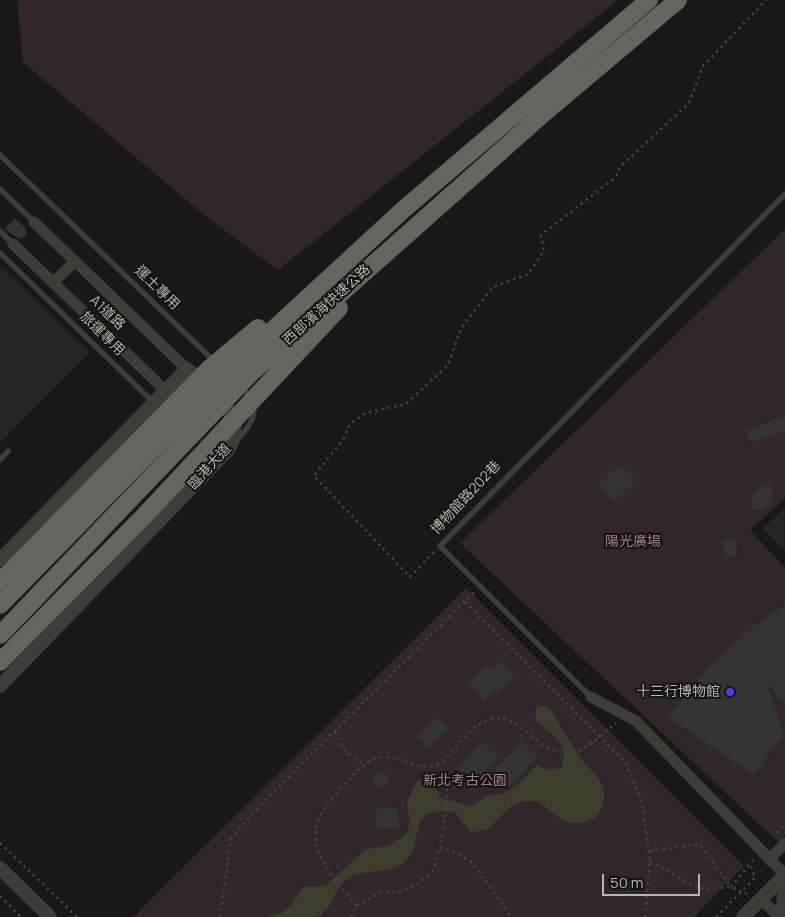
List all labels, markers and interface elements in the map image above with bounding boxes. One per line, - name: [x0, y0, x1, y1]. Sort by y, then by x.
- street label: 西部濱海快速公路: [280, 261, 374, 349]
- street label: 運土專用: [131, 263, 183, 313]
- street label: A1道路: [86, 292, 128, 334]
- street label: 旅運專用: [76, 309, 128, 359]
- street label: 臨港大道: [185, 441, 235, 493]
- street label: 博物館路202巷: [428, 458, 504, 538]
- park label: 陽光廣場: [605, 534, 661, 550]
- place label: 十三行博物館: [636, 684, 720, 700]
- marker: 十三行博物館: [724, 686, 736, 698]
- park label: 新北考古公園: [423, 773, 507, 789]
- scale bar: [605, 864, 702, 896]
- text: 50 m: [610, 872, 644, 893]

